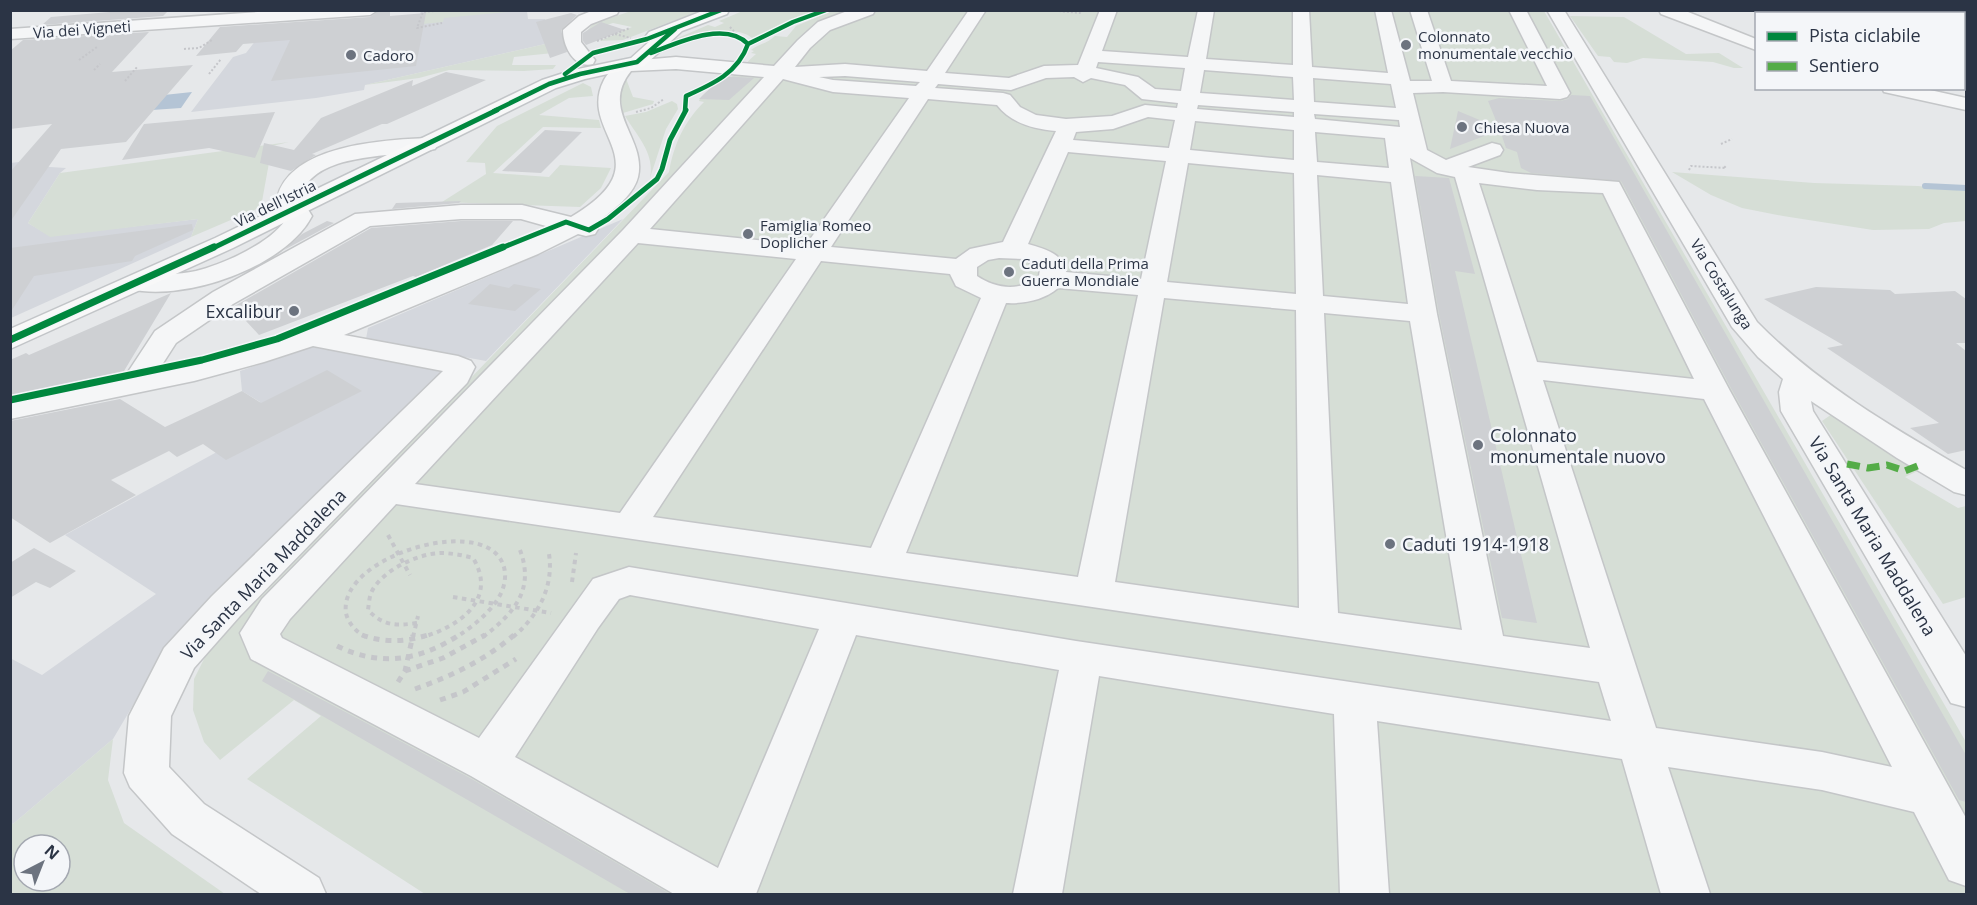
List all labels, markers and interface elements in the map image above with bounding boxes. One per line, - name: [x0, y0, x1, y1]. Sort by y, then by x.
- legend: [1755, 12, 1965, 90]
- street label: Via dei Vigneti: [32, 16, 132, 42]
- text: Pista ciclabile: [1809, 23, 1921, 47]
- place label: Colonnato monumentale vecchio: [1418, 26, 1573, 63]
- marker: Colonnato monumentale vecchio: [1399, 38, 1413, 52]
- place label: Cadoro: [363, 45, 414, 65]
- marker: Cadoro: [344, 48, 358, 62]
- text: Sentiero: [1809, 53, 1879, 77]
- place label: Chiesa Nuova: [1474, 117, 1570, 137]
- marker: Chiesa Nuova: [1455, 120, 1469, 134]
- street label: Via dell'Istria: [231, 175, 319, 231]
- place label: Famiglia Romeo Doplicher: [760, 215, 871, 252]
- marker: Famiglia Romeo Doplicher: [741, 227, 755, 241]
- street label: Via Costalunga: [1686, 235, 1758, 333]
- place label: Caduti della Prima Guerra Mondiale: [1021, 253, 1149, 290]
- marker: Caduti della Prima Guerra Mondiale: [1002, 265, 1016, 279]
- place label: Excalibur: [205, 299, 283, 323]
- marker: Excalibur: [287, 304, 301, 318]
- place label: Colonnato monumentale nuovo: [1490, 423, 1666, 468]
- street label: Via Santa Maria Maddalena: [1804, 432, 1942, 640]
- marker: Colonnato monumentale nuovo: [1471, 438, 1485, 452]
- street label: Via Santa Maria Maddalena: [175, 483, 351, 665]
- place label: Caduti 1914-1918: [1402, 532, 1549, 556]
- marker: Caduti 1914-1918: [1383, 537, 1397, 551]
- north arrow: [12, 833, 72, 893]
- text: N: [40, 839, 64, 864]

